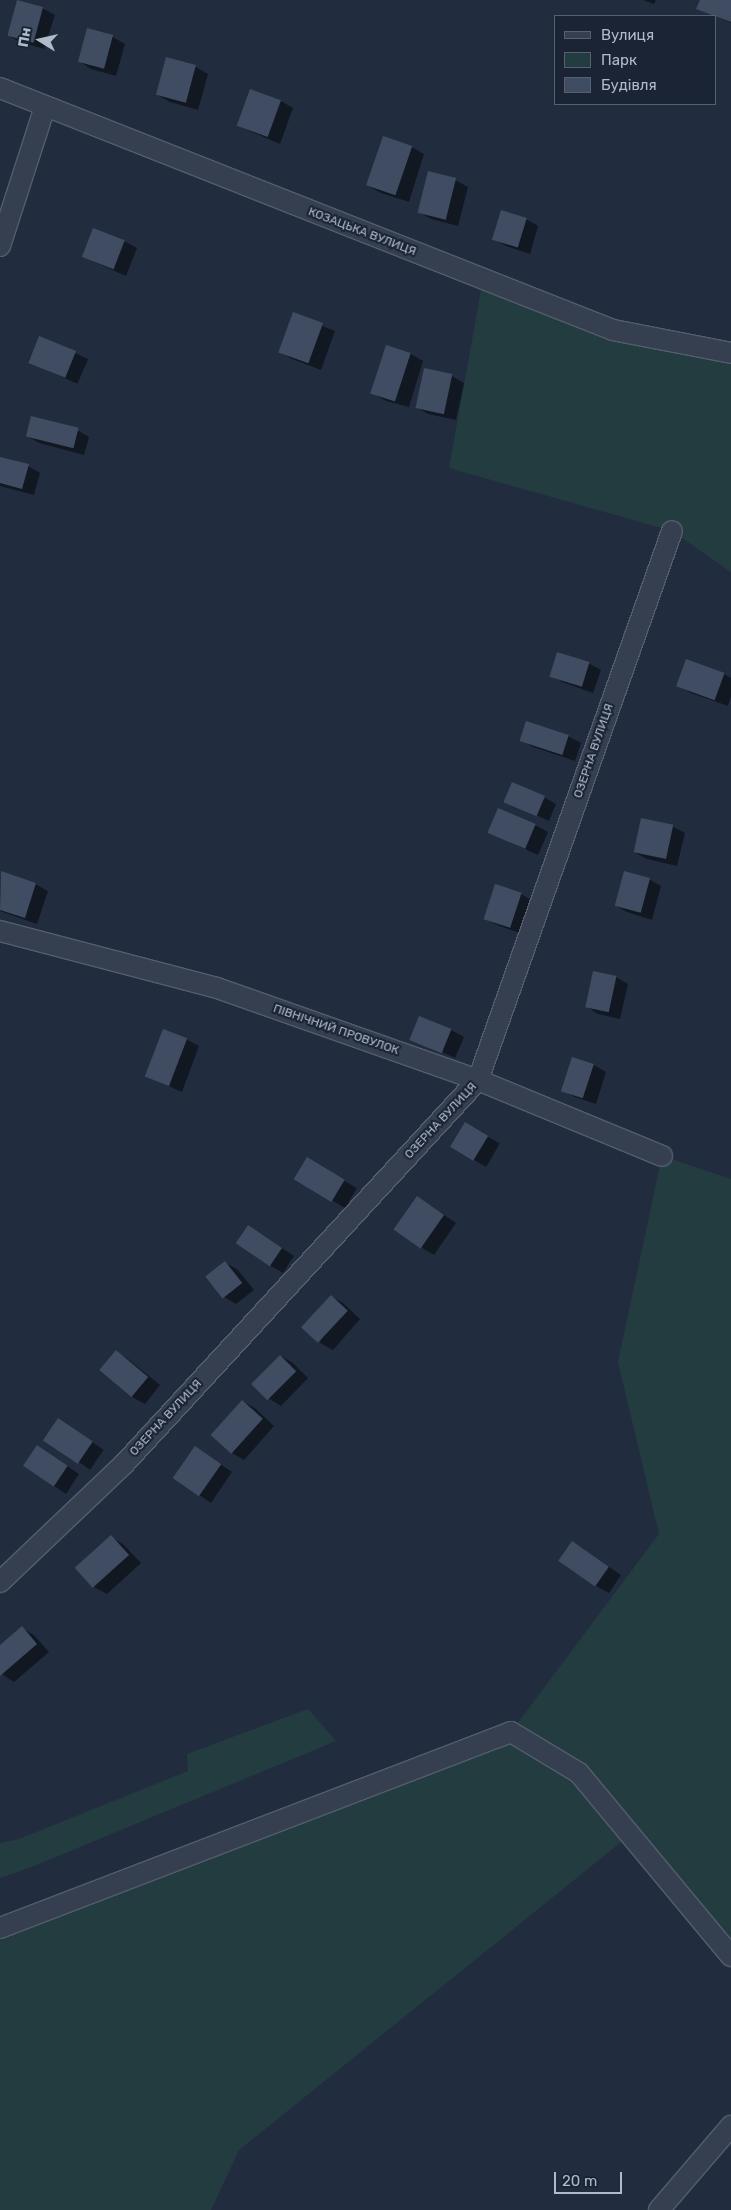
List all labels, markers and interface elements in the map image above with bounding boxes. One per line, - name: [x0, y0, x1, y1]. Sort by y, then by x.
- north arrow: [15, 15, 65, 65]
- legend: [554, 15, 716, 105]
- text: Пн: [15, 26, 35, 48]
- text: Вулиця: [601, 26, 654, 44]
- text: Парк: [601, 51, 637, 69]
- text: Будівля: [601, 76, 657, 94]
- street label: КОЗАЦЬКА ВУЛИЦЯ: [306, 205, 418, 259]
- street label: ОЗЕРНА ВУЛИЦЯ: [571, 702, 617, 800]
- street label: ПІВНІЧНИЙ ПРОВУЛОК: [271, 1002, 401, 1058]
- street label: ОЗЕРНА ВУЛИЦЯ: [402, 1080, 480, 1162]
- street label: ОЗЕРНА ВУЛИЦЯ: [127, 1377, 205, 1459]
- scale bar: [556, 2162, 624, 2194]
- text: 20 m: [562, 2172, 597, 2190]

